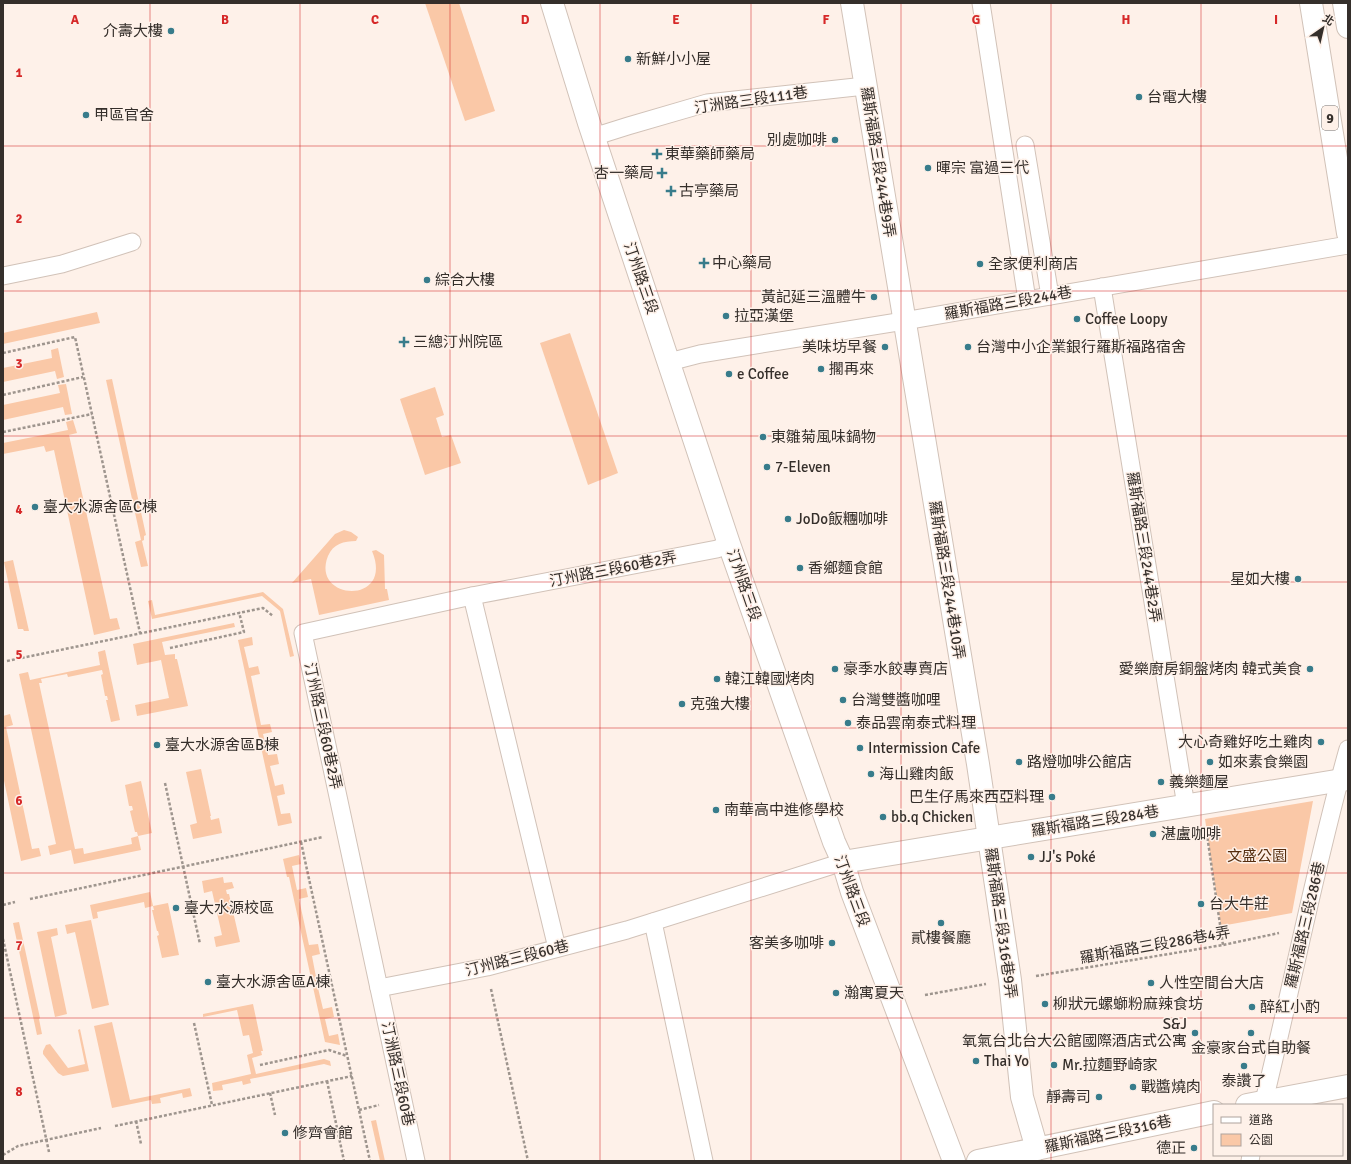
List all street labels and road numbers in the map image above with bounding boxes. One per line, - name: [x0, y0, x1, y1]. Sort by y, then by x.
- street label: 汀洲路三段111巷: [693, 83, 809, 117]
- street label: 羅斯福路三段244巷9弄: [857, 85, 899, 239]
- road number: 9: [1322, 106, 1338, 130]
- street label: 汀州路三段: [620, 240, 662, 316]
- street label: 羅斯福路三段244巷: [943, 283, 1073, 323]
- street label: 羅斯福路三段244巷2弄: [1123, 470, 1165, 624]
- street label: 羅斯福路三段244巷10弄: [926, 499, 968, 661]
- street label: 汀州路三段: [723, 547, 765, 623]
- street label: 汀州路三段60巷2弄: [548, 548, 678, 590]
- street label: 汀州路三段60巷2弄: [301, 661, 345, 791]
- street label: 羅斯福路三段284巷: [1030, 802, 1160, 840]
- street label: 羅斯福路三段316巷9弄: [981, 846, 1021, 1000]
- street label: 汀州路三段: [831, 853, 873, 929]
- street label: 羅斯福路三段286巷: [1282, 860, 1328, 990]
- street label: 羅斯福路三段286巷4弄: [1078, 923, 1232, 967]
- street label: 汀州路三段60巷: [463, 936, 571, 980]
- street label: 汀洲路三段60巷: [378, 1020, 418, 1128]
- street label: 羅斯福路三段316巷: [1043, 1112, 1173, 1156]

